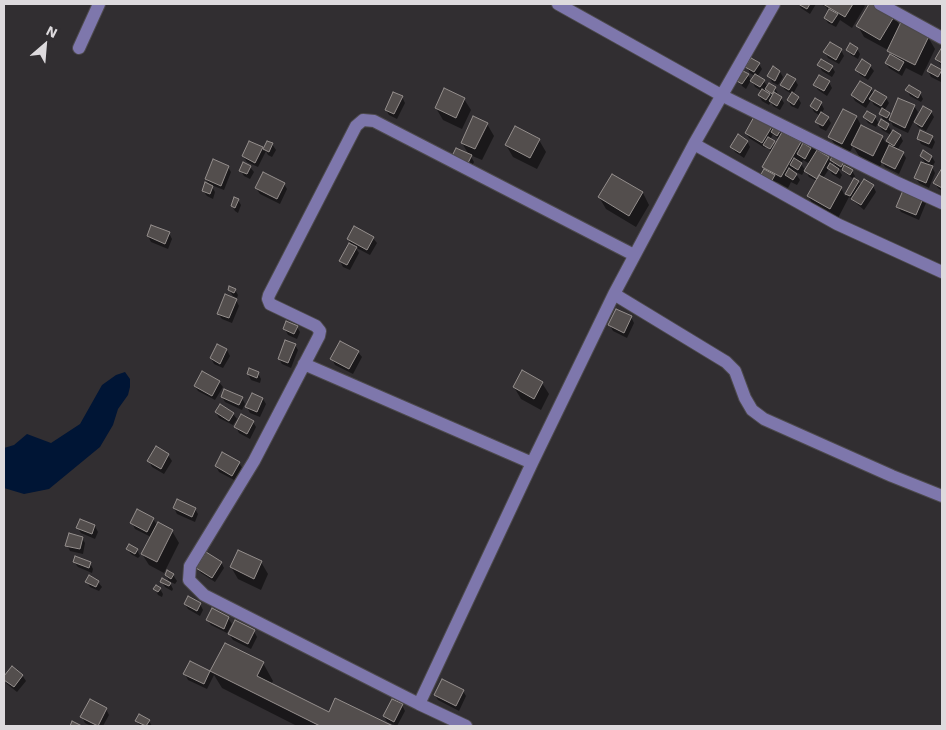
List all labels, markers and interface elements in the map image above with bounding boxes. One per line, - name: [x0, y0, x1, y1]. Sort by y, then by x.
- north arrow: [20, 20, 70, 70]
- text: N: [44, 22, 60, 41]

